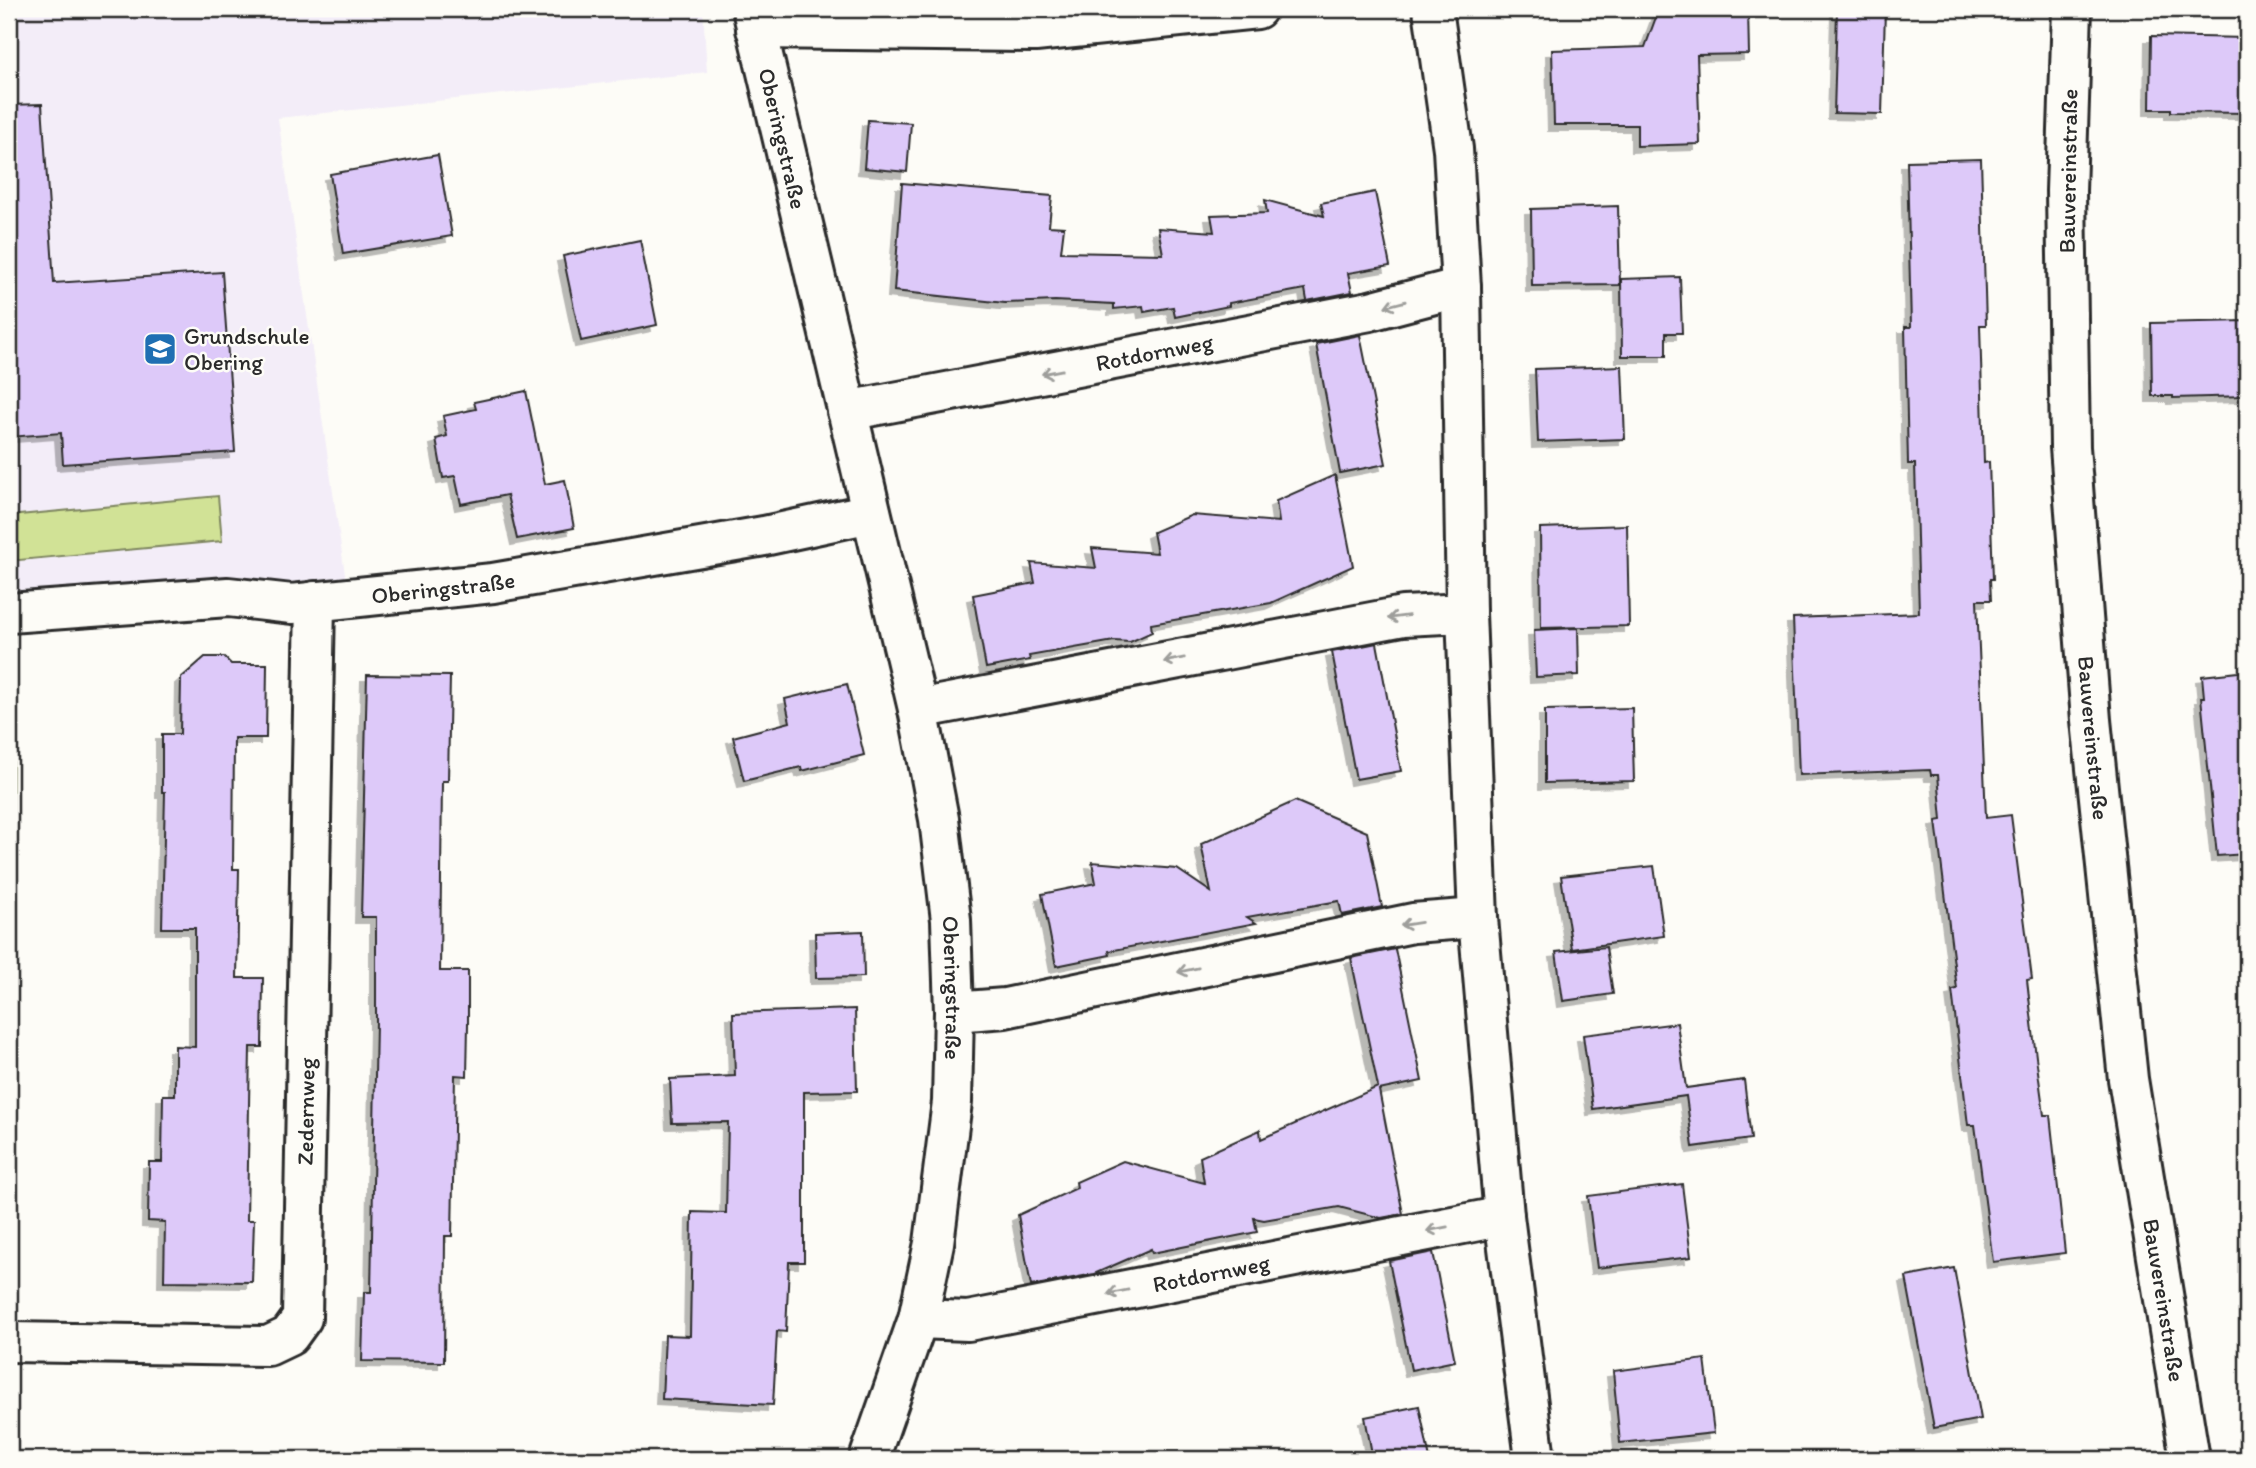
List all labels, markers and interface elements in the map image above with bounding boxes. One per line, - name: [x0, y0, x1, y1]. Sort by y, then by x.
- street label: Oberingstraße: [752, 65, 813, 212]
- street label: Bauvereinstraße: [2053, 88, 2083, 254]
- one-way arrow: [1384, 298, 1407, 311]
- place label: Grundschule Obering: [184, 322, 310, 376]
- street label: Rotdornweg: [1093, 327, 1216, 377]
- school or university icon: Grundschule Obering: [141, 330, 179, 368]
- one-way arrow: [1041, 366, 1064, 379]
- street label: Oberingstraße: [370, 565, 517, 610]
- one-way arrow: [1387, 611, 1410, 624]
- one-way arrow: [1163, 653, 1186, 667]
- street label: Bauvereinstraße: [2072, 655, 2115, 821]
- street label: Oberingstraße: [937, 915, 968, 1060]
- one-way arrow: [1400, 918, 1423, 931]
- one-way arrow: [1177, 963, 1200, 977]
- street label: Zedernweg: [291, 1057, 321, 1166]
- street label: Bauvereinstraße: [2137, 1217, 2191, 1384]
- one-way arrow: [1426, 1223, 1449, 1237]
- street label: Rotdornweg: [1150, 1248, 1273, 1298]
- one-way arrow: [1107, 1286, 1130, 1299]

